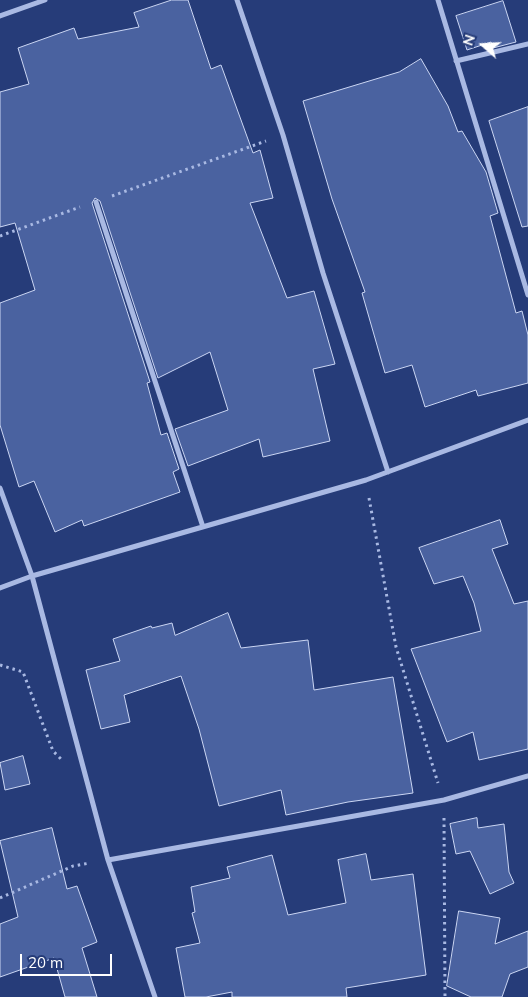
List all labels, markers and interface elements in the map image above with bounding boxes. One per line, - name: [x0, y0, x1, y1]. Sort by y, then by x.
- north arrow: [458, 20, 508, 70]
- text: N: [459, 32, 479, 48]
- scale bar: [22, 944, 115, 976]
- text: 20 m: [28, 953, 63, 972]

